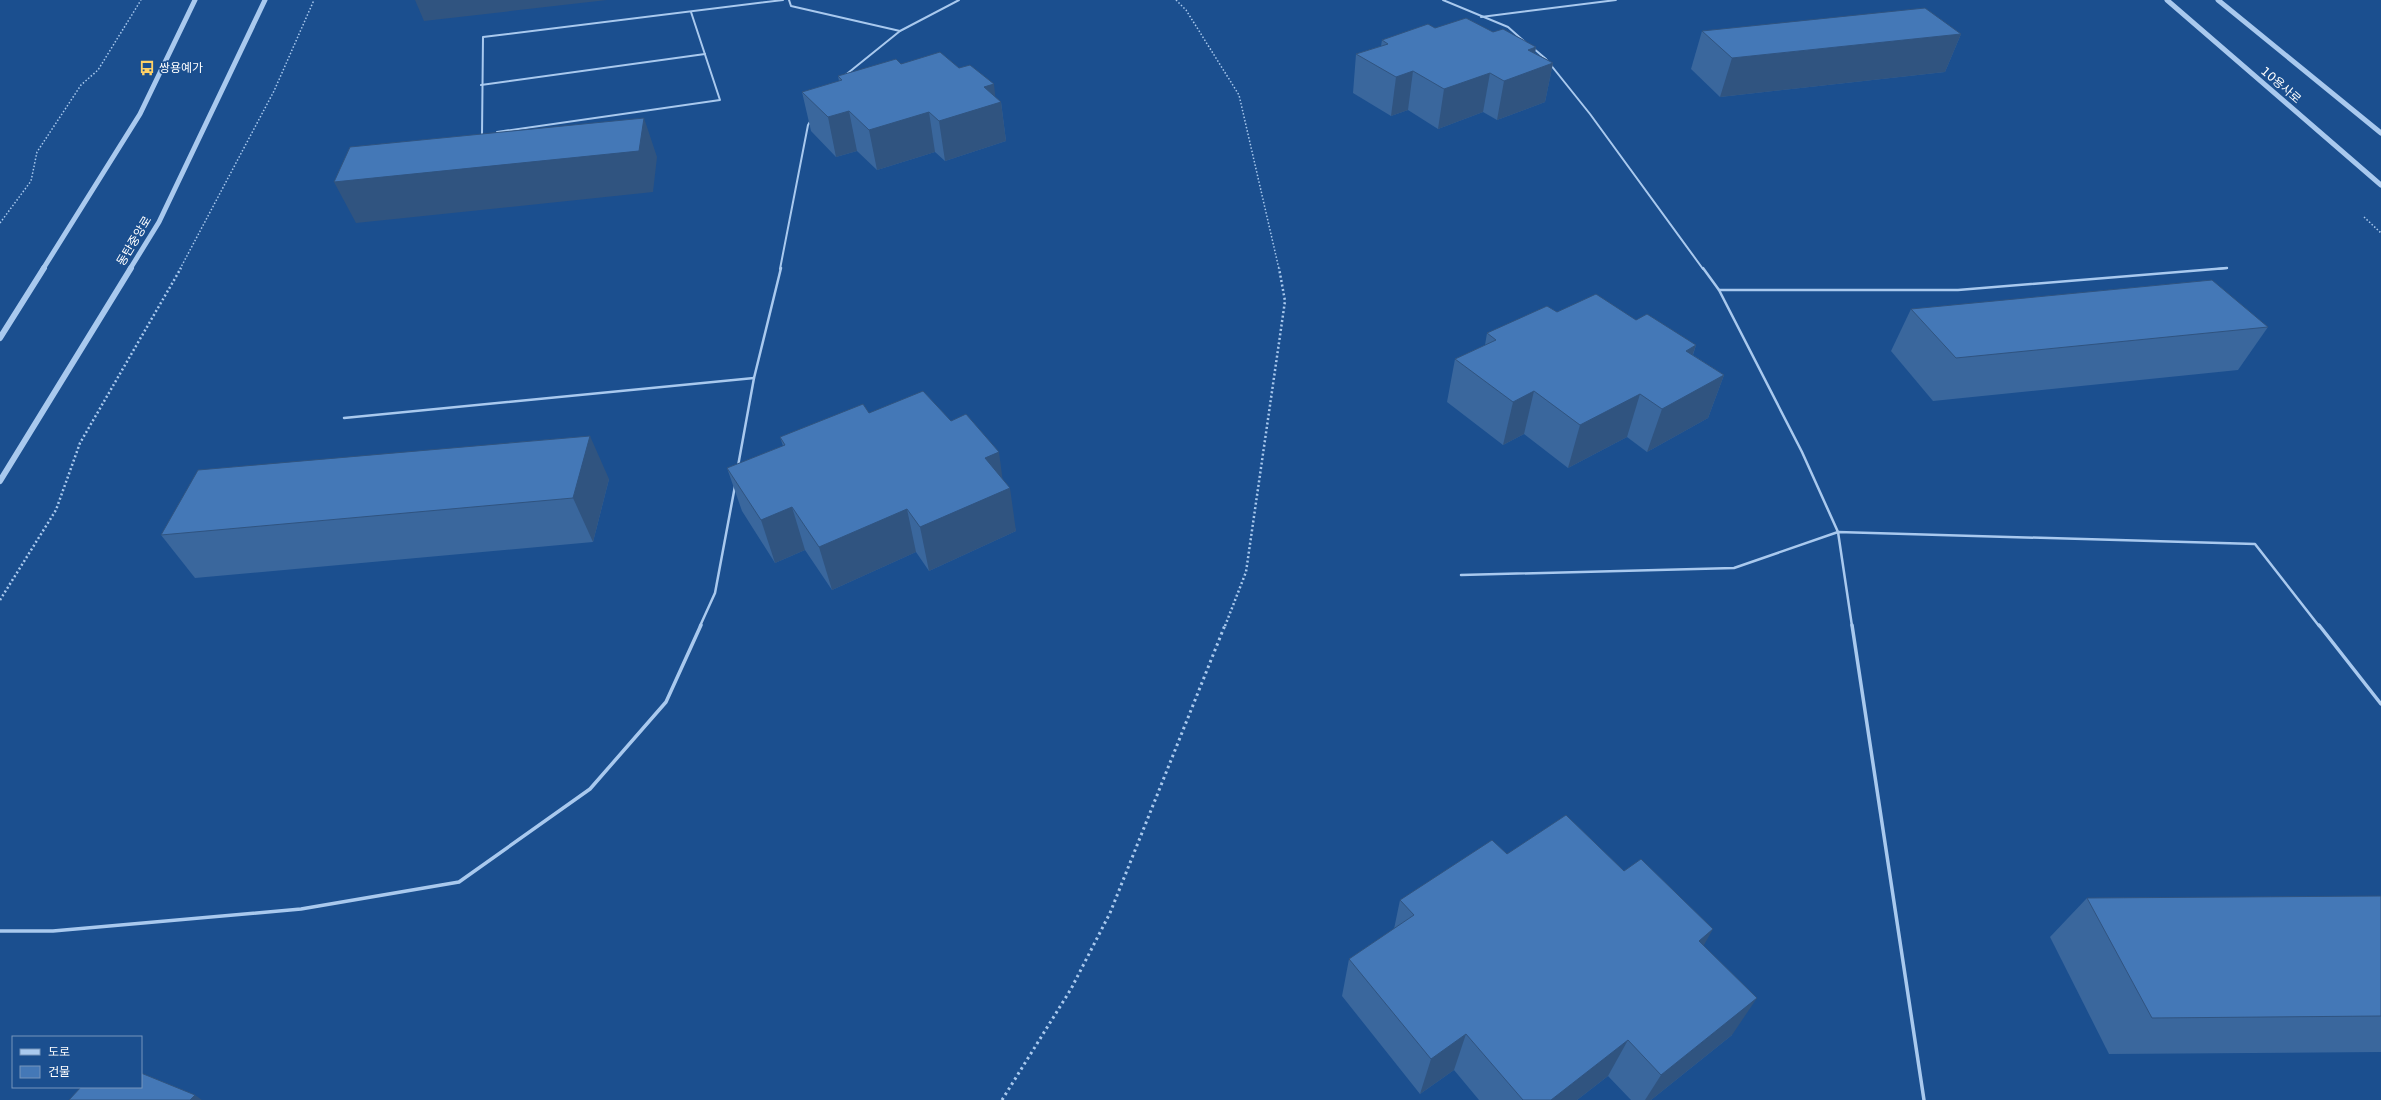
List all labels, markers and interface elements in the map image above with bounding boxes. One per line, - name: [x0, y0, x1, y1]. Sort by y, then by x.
- bus stop icon: 쌍용예가: [138, 59, 156, 77]
- place label: 쌍용예가: [159, 61, 203, 75]
- street label: 10용사로: [2258, 64, 2304, 106]
- street label: 동탄중앙로: [114, 214, 154, 268]
- legend: [12, 1036, 142, 1088]
- text: 도로: [48, 1045, 70, 1059]
- text: 건물: [48, 1065, 70, 1079]

